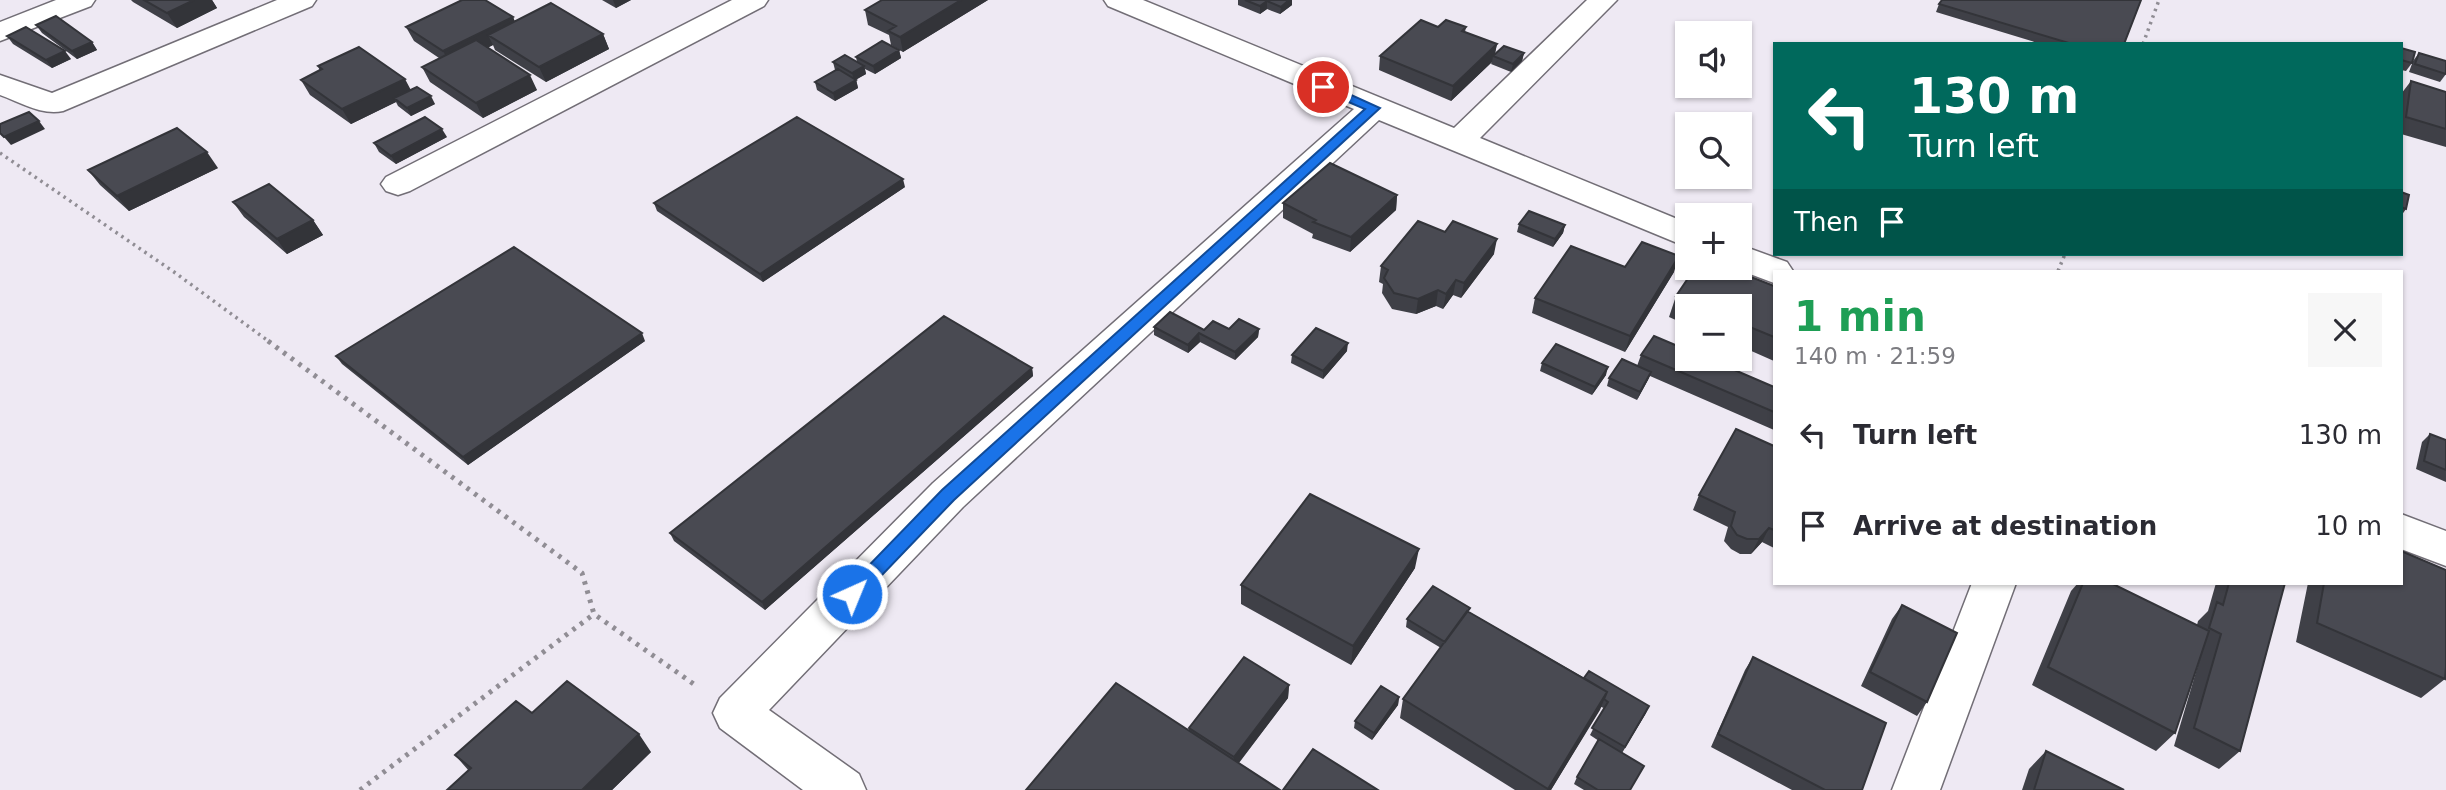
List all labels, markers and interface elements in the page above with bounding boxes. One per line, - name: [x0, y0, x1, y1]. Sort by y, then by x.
- map controls: [1675, 21, 1752, 371]
- button: sound: [1675, 21, 1752, 98]
- pin: [1293, 57, 1353, 117]
- icon: arrive: [1304, 68, 1342, 106]
- text: 130 m: [1909, 68, 2079, 125]
- icon: left: [1794, 70, 1885, 161]
- button: search: [1675, 112, 1752, 189]
- text: Turn left: [1909, 127, 2039, 165]
- button: +: [1675, 203, 1752, 280]
- icon: arrive: [1873, 203, 1911, 241]
- text: Then: [1794, 207, 1859, 237]
- text: 1 min: [1794, 292, 1926, 341]
- button: close: [2308, 293, 2382, 367]
- button: −: [1675, 294, 1752, 371]
- text: 140 m · 21:59: [1794, 343, 1956, 369]
- icon: left: [1794, 416, 1832, 454]
- text: Turn left: [1853, 420, 1977, 450]
- text: 130 m: [2299, 420, 2382, 450]
- icon: arrive: [1794, 507, 1832, 545]
- text: Arrive at destination: [1853, 511, 2157, 541]
- text: 10 m: [2315, 511, 2382, 541]
- position arrow: [815, 557, 889, 631]

